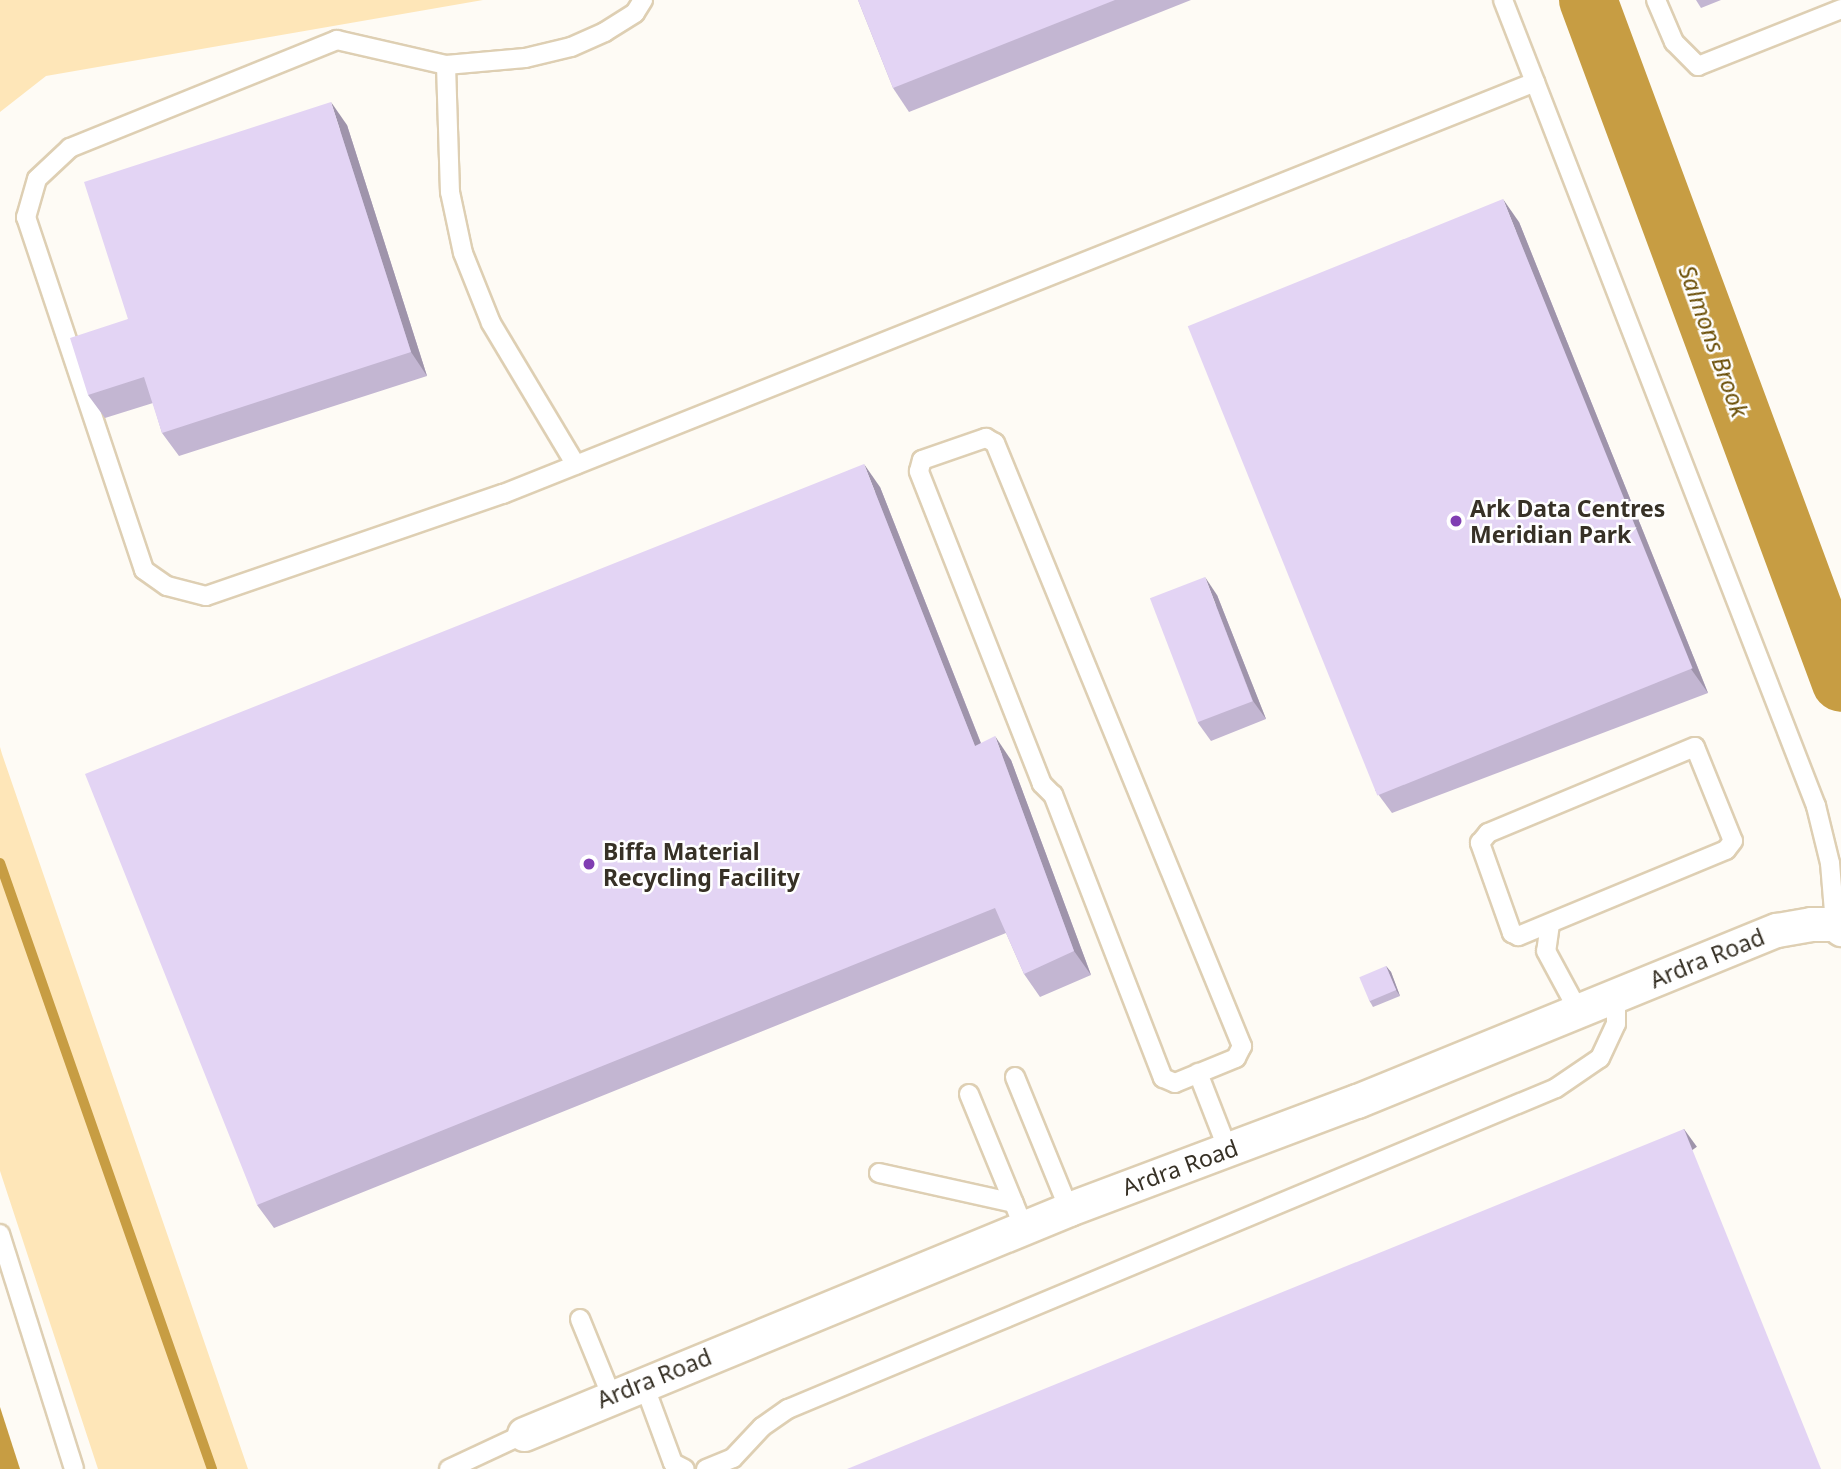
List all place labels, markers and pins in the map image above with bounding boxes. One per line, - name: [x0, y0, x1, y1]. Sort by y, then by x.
- place label: Ark Data Centres Meridian Park: [1470, 494, 1665, 548]
- marker: Ark Data Centres Meridian Park: [1448, 513, 1464, 529]
- place label: Biffa Material Recycling Facility: [603, 837, 800, 891]
- marker: Biffa Material Recycling Facility: [581, 856, 597, 872]

